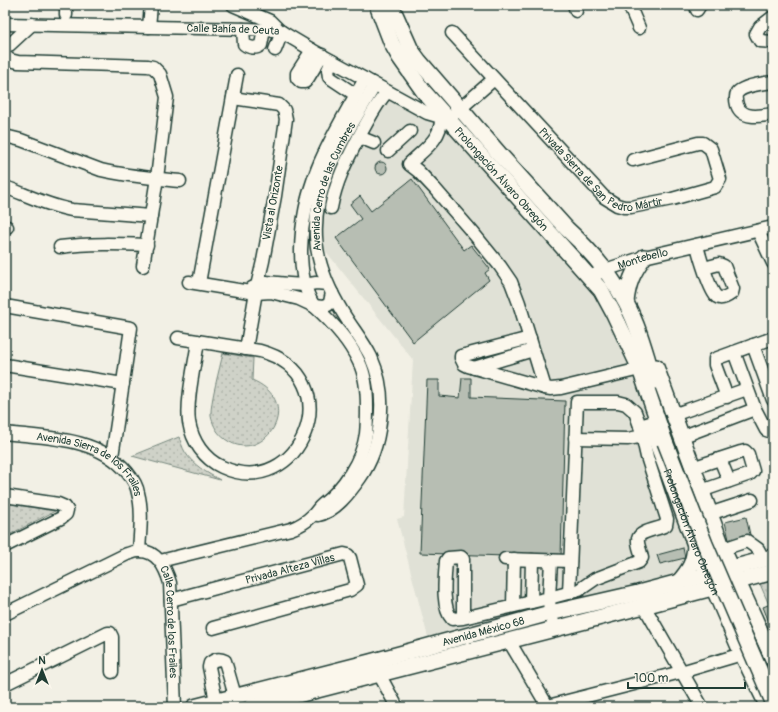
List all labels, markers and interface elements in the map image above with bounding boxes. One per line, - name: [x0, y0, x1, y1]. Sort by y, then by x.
- street label: Calle Bahía de Ceuta: [186, 21, 280, 37]
- street label: Avenida Cerro de las Cumbres: [309, 120, 358, 252]
- street label: Prolongación Álvaro Obregón: [452, 124, 551, 233]
- street label: Privada Sierra de San Pedro Mártir: [536, 125, 663, 214]
- street label: Vista al Orizonte: [260, 164, 286, 241]
- street label: Montebello: [616, 245, 669, 272]
- street label: Avenida Sierra de los Frailes: [36, 430, 145, 497]
- street label: Prolongación Álvaro Obregón: [661, 467, 722, 597]
- street label: Privada Alteza Villas: [244, 550, 336, 586]
- street label: Calle Cerro de los Frailes: [157, 563, 180, 678]
- street label: Avenida México 68: [441, 614, 526, 649]
- north arrow: [22, 650, 62, 690]
- text: N: [38, 654, 46, 667]
- scale bar: [628, 664, 745, 690]
- text: 100 m: [634, 671, 669, 686]

